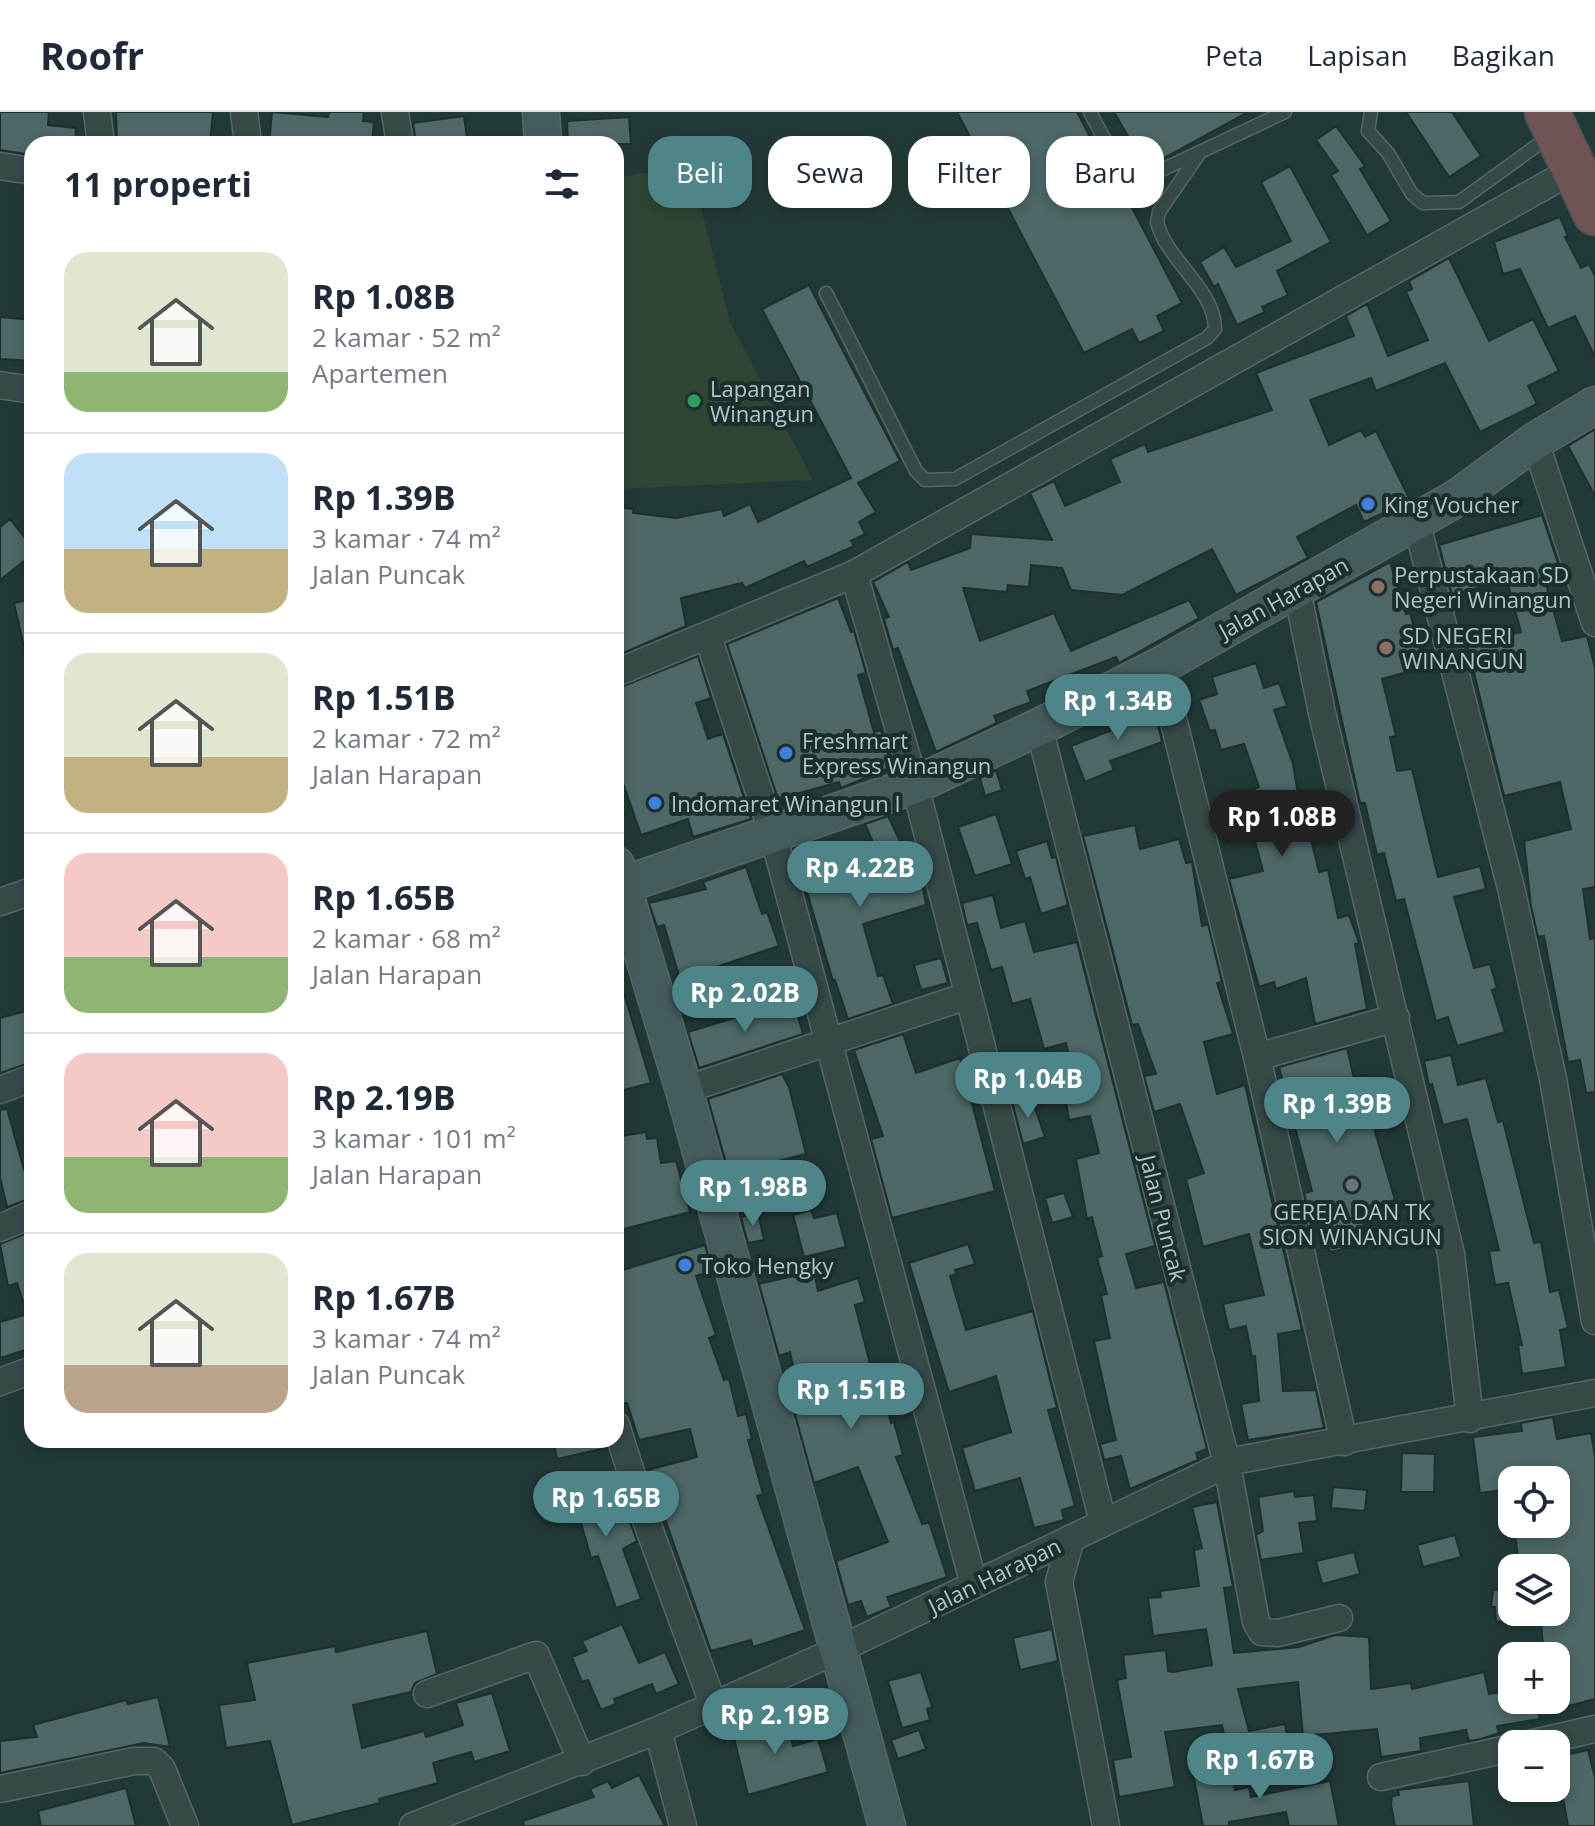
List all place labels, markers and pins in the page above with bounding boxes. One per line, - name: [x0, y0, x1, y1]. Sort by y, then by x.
- place label: Lapangan Winangun: [710, 373, 814, 428]
- marker: Lapangan Winangun: [685, 392, 703, 410]
- place label: King Voucher: [1384, 489, 1519, 519]
- marker: King Voucher: [1359, 495, 1377, 513]
- place label: Perpustakaan SD Negeri Winangun: [1394, 559, 1571, 614]
- marker: Perpustakaan SD Negeri Winangun: [1369, 578, 1387, 596]
- place label: SD NEGERI WINANGUN: [1402, 620, 1524, 675]
- marker: SD NEGERI WINANGUN: [1377, 639, 1395, 657]
- pin: Rp 1.34B: [1035, 674, 1201, 742]
- place label: Freshmart Express Winangun: [802, 725, 991, 780]
- marker: Freshmart Express Winangun: [777, 744, 795, 762]
- place label: Indomaret Winangun I: [671, 788, 901, 818]
- pin: Rp 1.08B: [1199, 790, 1365, 858]
- marker: Indomaret Winangun I: [646, 794, 664, 812]
- pin: Rp 4.22B: [777, 841, 943, 909]
- pin: Rp 2.02B: [662, 966, 828, 1034]
- pin: Rp 1.04B: [945, 1052, 1111, 1120]
- pin: Rp 1.39B: [1254, 1077, 1420, 1145]
- pin: Rp 1.98B: [670, 1160, 836, 1228]
- marker: GEREJA DAN TK SION WINANGUN: [1343, 1176, 1361, 1194]
- place label: GEREJA DAN TK SION WINANGUN: [1262, 1196, 1442, 1251]
- place label: Toko Hengky: [701, 1250, 834, 1280]
- marker: Toko Hengky: [676, 1256, 694, 1274]
- pin: Rp 1.51B: [768, 1363, 934, 1431]
- pin: Rp 1.65B: [523, 1471, 689, 1539]
- pin: Rp 2.19B: [692, 1688, 858, 1756]
- pin: Rp 1.67B: [1177, 1733, 1343, 1801]

